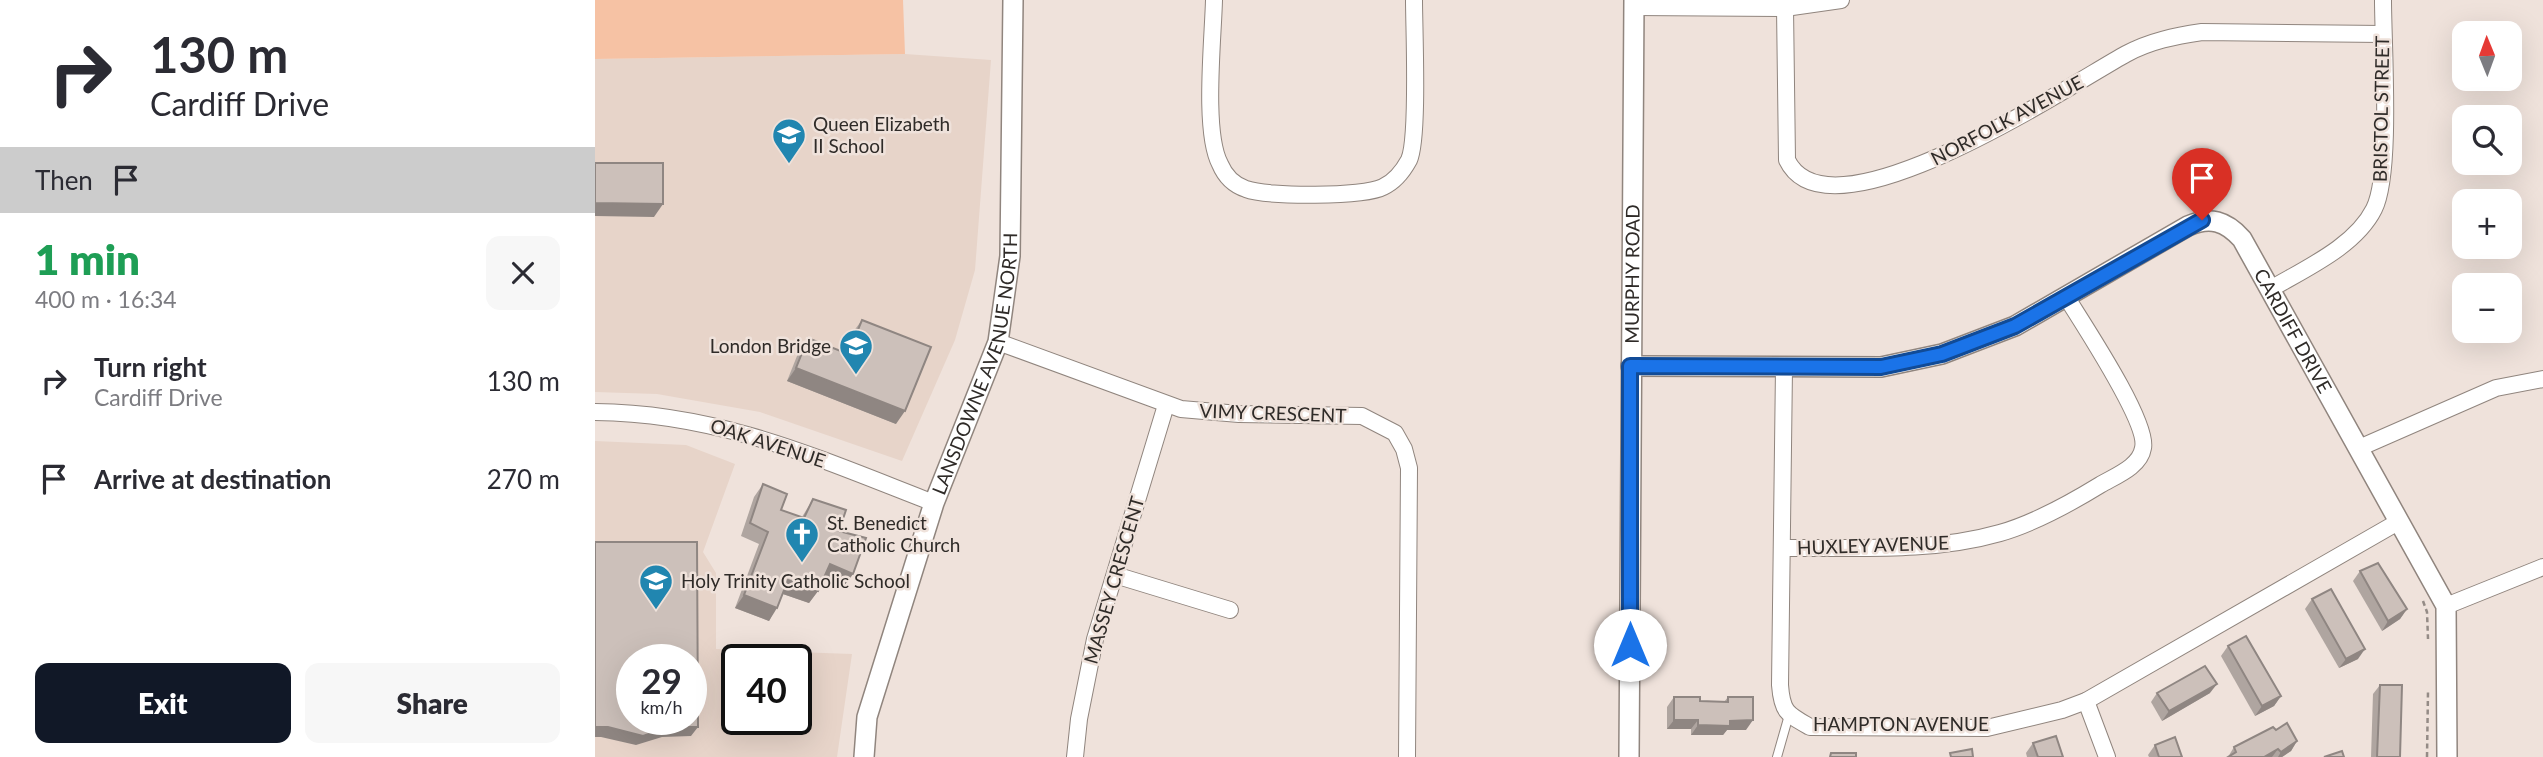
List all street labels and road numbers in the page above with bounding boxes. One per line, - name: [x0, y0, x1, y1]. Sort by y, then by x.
- street label: BRISTOL STREET: [2368, 36, 2393, 182]
- street label: NORFOLK AVENUE: [1927, 70, 2087, 169]
- street label: MURPHY ROAD: [1620, 204, 1644, 344]
- street label: LANSDOWNE AVENUE NORTH: [927, 233, 1021, 498]
- street label: CARDIFF DRIVE: [2250, 264, 2337, 397]
- street label: VIMY CRESCENT: [1199, 398, 1347, 427]
- street label: OAK AVENUE: [708, 413, 829, 472]
- street label: MASSEY CRESCENT: [1079, 493, 1148, 666]
- street label: HUXLEY AVENUE: [1797, 530, 1949, 559]
- street label: HAMPTON AVENUE: [1813, 712, 1989, 735]

